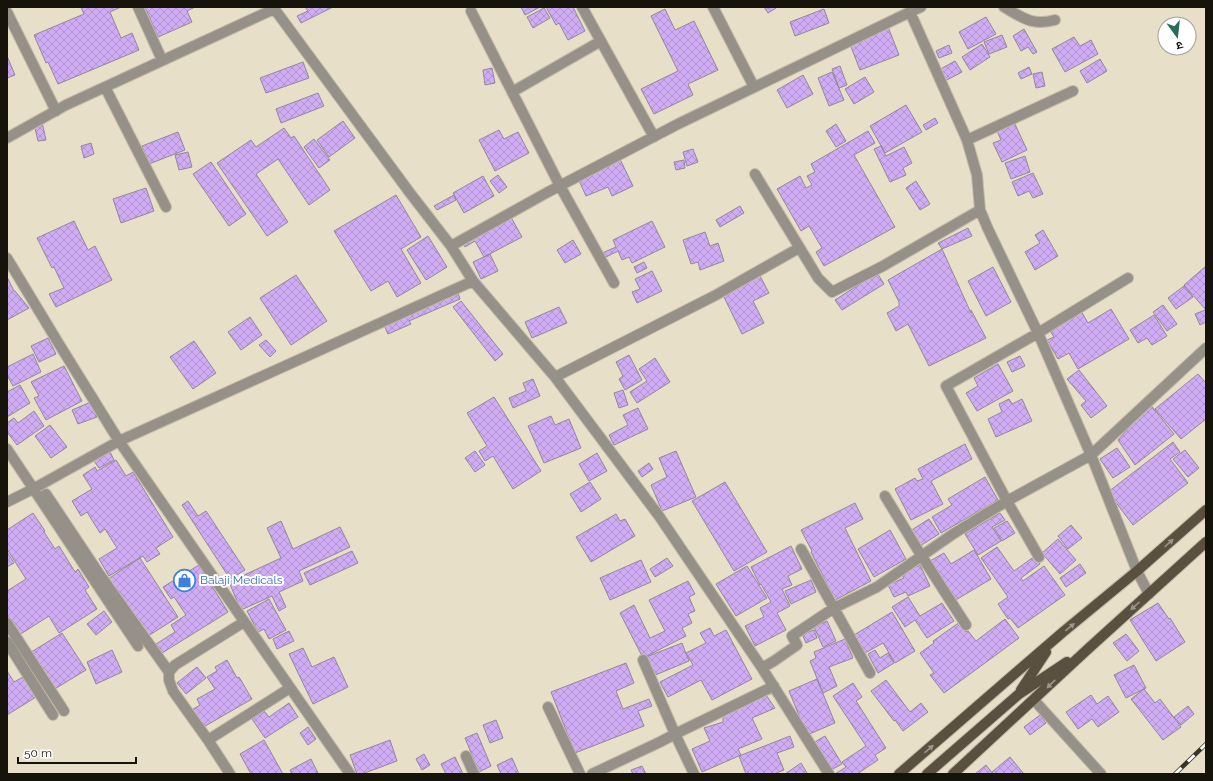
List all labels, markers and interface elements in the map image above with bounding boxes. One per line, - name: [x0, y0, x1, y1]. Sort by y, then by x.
- north arrow: [1157, 16, 1197, 56]
- text: उ: [1174, 38, 1184, 52]
- one-way arrow: [1164, 538, 1174, 548]
- shop icon: Balaji Medicals: [172, 567, 198, 593]
- place label: Balaji Medicals: [200, 573, 283, 587]
- one-way arrow: [1131, 601, 1140, 610]
- one-way arrow: [1064, 623, 1075, 631]
- one-way arrow: [1046, 679, 1055, 688]
- scale bar: [18, 739, 136, 765]
- one-way arrow: [923, 744, 934, 753]
- text: 50 m: [24, 746, 52, 760]

